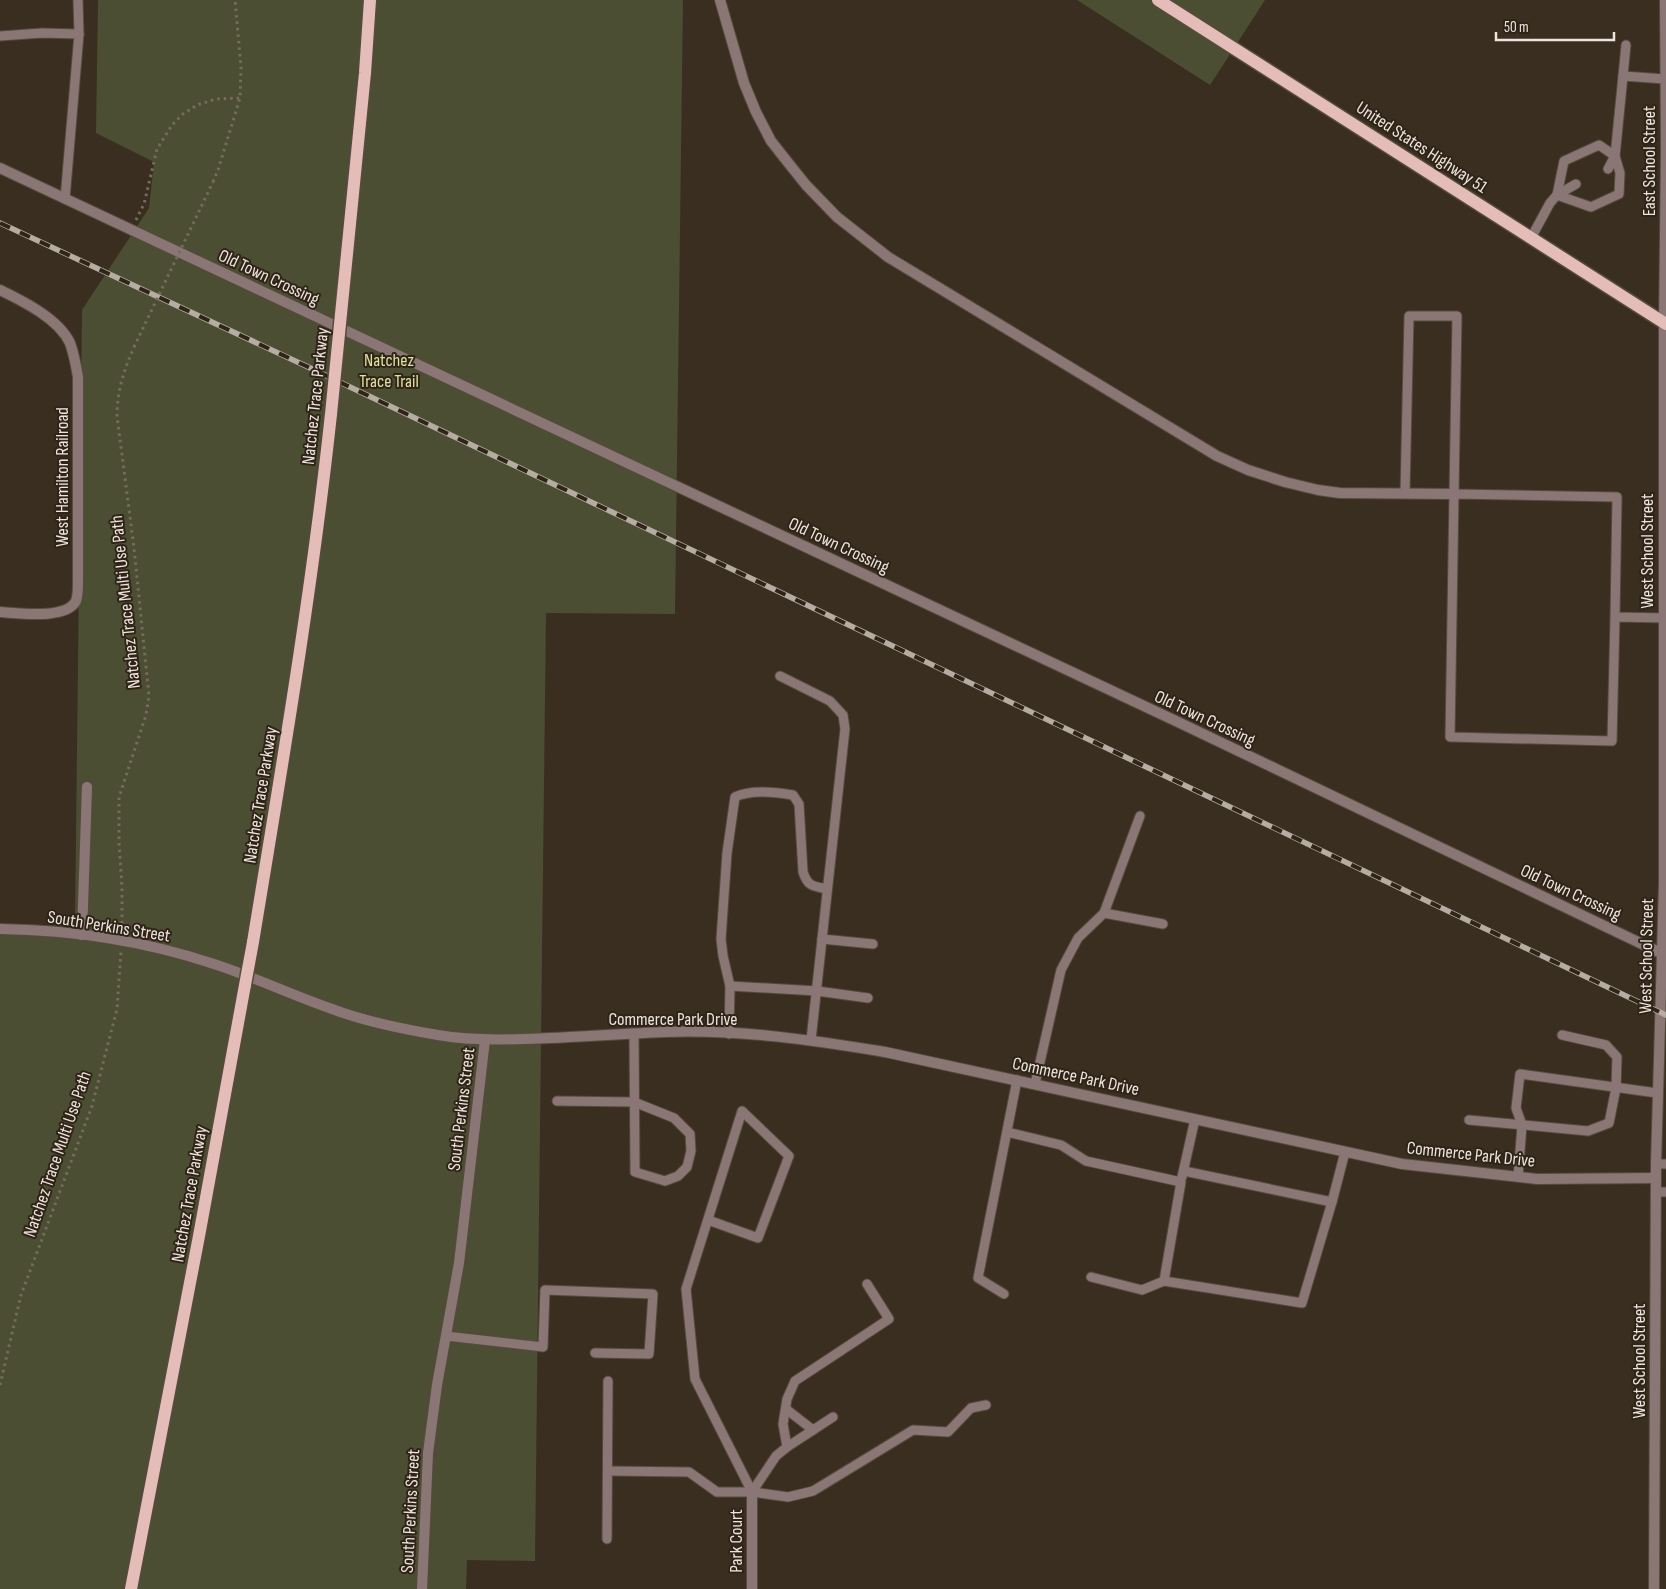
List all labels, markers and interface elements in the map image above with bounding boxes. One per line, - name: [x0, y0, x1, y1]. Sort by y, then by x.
- scale bar: [1496, 10, 1614, 42]
- text: 50 m: [1504, 18, 1529, 37]
- street label: United States Highway 51: [1352, 97, 1492, 198]
- street label: East School Street: [1639, 105, 1660, 216]
- street label: Old Town Crossing: [215, 245, 323, 310]
- street label: Natchez Trace Parkway: [298, 326, 333, 466]
- park label: Natchez Trace Trail: [359, 350, 419, 392]
- street label: West Hamilton Railroad: [52, 407, 73, 547]
- street label: West School Street: [1637, 493, 1658, 609]
- street label: Old Town Crossing: [785, 513, 893, 578]
- street label: Natchez Trace Multi Use Path: [106, 514, 145, 690]
- street label: Old Town Crossing: [1151, 686, 1259, 751]
- street label: Natchez Trace Parkway: [239, 725, 282, 865]
- street label: Old Town Crossing: [1517, 860, 1625, 925]
- street label: West School Street: [1635, 898, 1658, 1014]
- street label: South Perkins Street: [46, 906, 172, 947]
- street label: Commerce Park Drive: [608, 1009, 738, 1030]
- street label: South Perkins Street: [444, 1046, 480, 1172]
- street label: Commerce Park Drive: [1011, 1053, 1141, 1100]
- street label: Natchez Trace Multi Use Path: [19, 1068, 96, 1240]
- street label: Natchez Trace Parkway: [167, 1124, 212, 1264]
- street label: Commerce Park Drive: [1406, 1137, 1536, 1172]
- street label: West School Street: [1629, 1303, 1650, 1419]
- street label: South Perkins Street: [397, 1448, 424, 1573]
- street label: Park Court: [726, 1509, 747, 1573]

